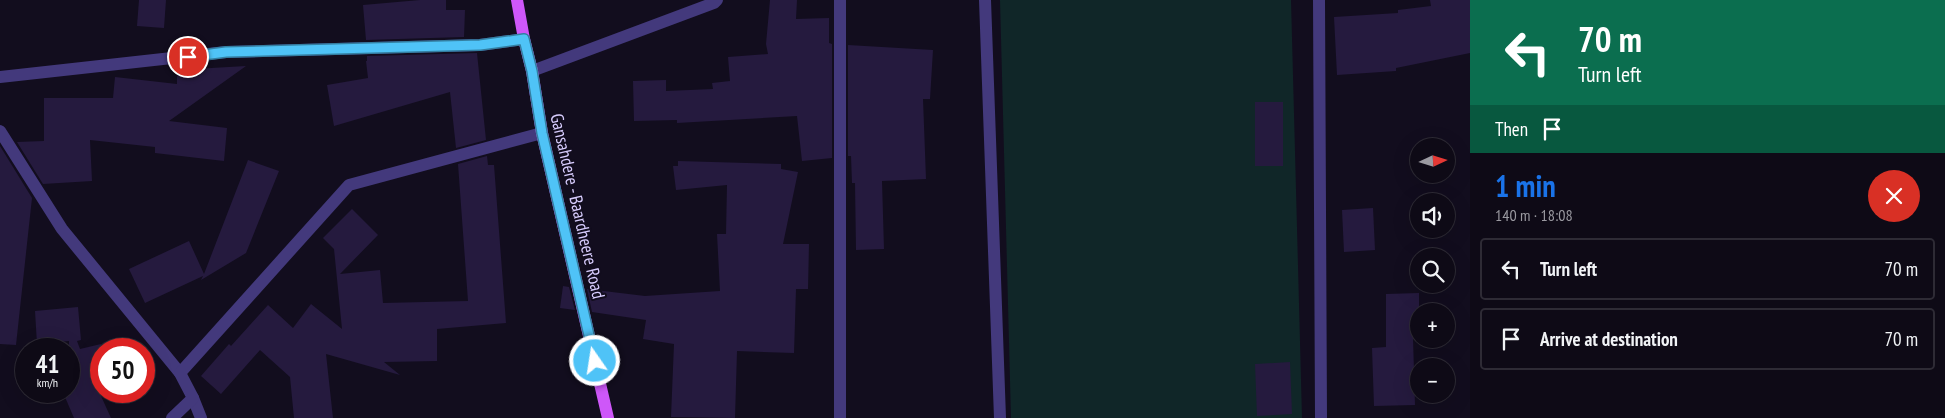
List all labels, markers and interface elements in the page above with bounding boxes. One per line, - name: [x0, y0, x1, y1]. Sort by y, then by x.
- text: 70 m: [1578, 16, 1642, 62]
- icon: left: [1495, 20, 1560, 85]
- pin: [167, 36, 209, 78]
- icon: arrive: [174, 43, 202, 71]
- text: Turn left: [1578, 60, 1642, 88]
- street label: Gansahdere - Baardheere Road: [545, 111, 611, 301]
- icon: arrive: [1538, 115, 1566, 143]
- text: Then: [1495, 117, 1528, 141]
- north arrow: [1410, 138, 1455, 182]
- map controls: [1410, 138, 1455, 403]
- text: 1 min: [1495, 166, 1556, 205]
- button: close: [1868, 170, 1920, 222]
- button: sound: [1410, 193, 1455, 238]
- text: 140 m · 18:08: [1495, 205, 1573, 225]
- button: search: [1410, 248, 1455, 293]
- icon: left: [1497, 255, 1525, 283]
- text: Turn left: [1540, 257, 1597, 281]
- text: 70 m: [1885, 257, 1918, 281]
- button: +: [1410, 303, 1455, 348]
- icon: arrive: [1497, 325, 1525, 353]
- text: Arrive at destination: [1540, 327, 1678, 351]
- text: 70 m: [1885, 327, 1918, 351]
- position arrow: [568, 334, 620, 386]
- speed limit sign: 50: [90, 338, 155, 403]
- text: 41: [36, 348, 59, 380]
- button: −: [1410, 358, 1455, 403]
- text: km/h: [37, 375, 58, 390]

